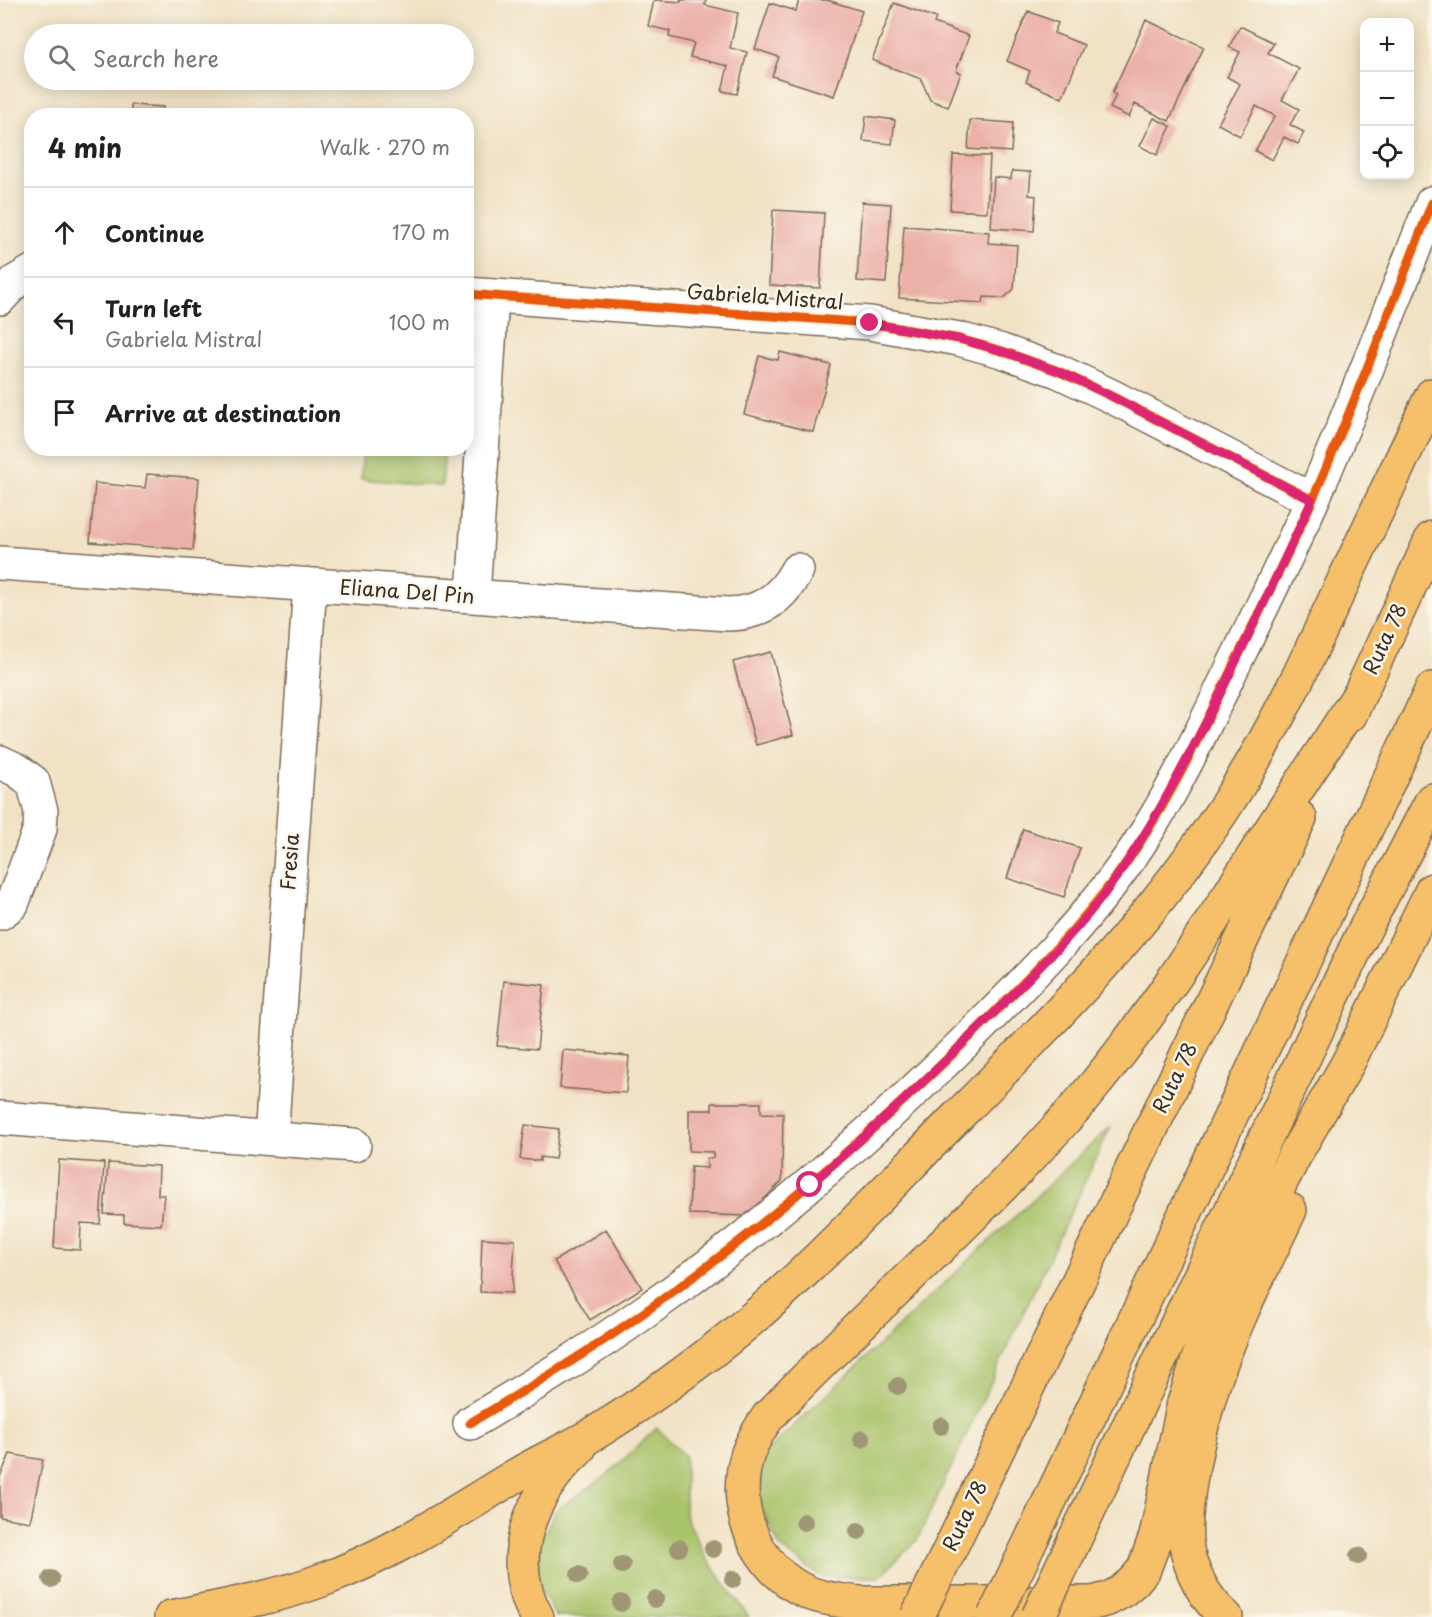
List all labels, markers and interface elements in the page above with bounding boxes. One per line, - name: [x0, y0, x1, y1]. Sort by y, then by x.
- map controls: [1360, 18, 1414, 180]
- button: +: [1360, 18, 1414, 72]
- search box: [24, 24, 474, 90]
- icon: search: [45, 41, 78, 74]
- text: Search here: [93, 41, 219, 74]
- button: −: [1360, 72, 1414, 126]
- button: locate: [1360, 126, 1414, 180]
- text: 4 min: [48, 128, 122, 167]
- text: Walk · 270 m: [319, 132, 450, 162]
- icon: ahead: [48, 216, 81, 249]
- text: Continue: [105, 216, 204, 249]
- text: 170 m: [392, 217, 450, 247]
- street label: Gabriela Mistral: [686, 276, 844, 316]
- text: Turn left: [105, 291, 202, 324]
- icon: left: [48, 306, 81, 339]
- text: 100 m: [389, 307, 450, 337]
- route end: [856, 309, 882, 335]
- text: Gabriela Mistral: [105, 324, 262, 354]
- icon: arrive: [48, 396, 81, 429]
- text: Arrive at destination: [105, 396, 341, 429]
- street label: Eliana Del Pin: [339, 571, 475, 611]
- street label: Ruta 78: [1355, 598, 1414, 679]
- street label: Fresia: [272, 832, 306, 892]
- street label: Ruta 78: [1144, 1037, 1204, 1118]
- route start: [796, 1171, 822, 1197]
- street label: Ruta 78: [934, 1475, 994, 1556]

